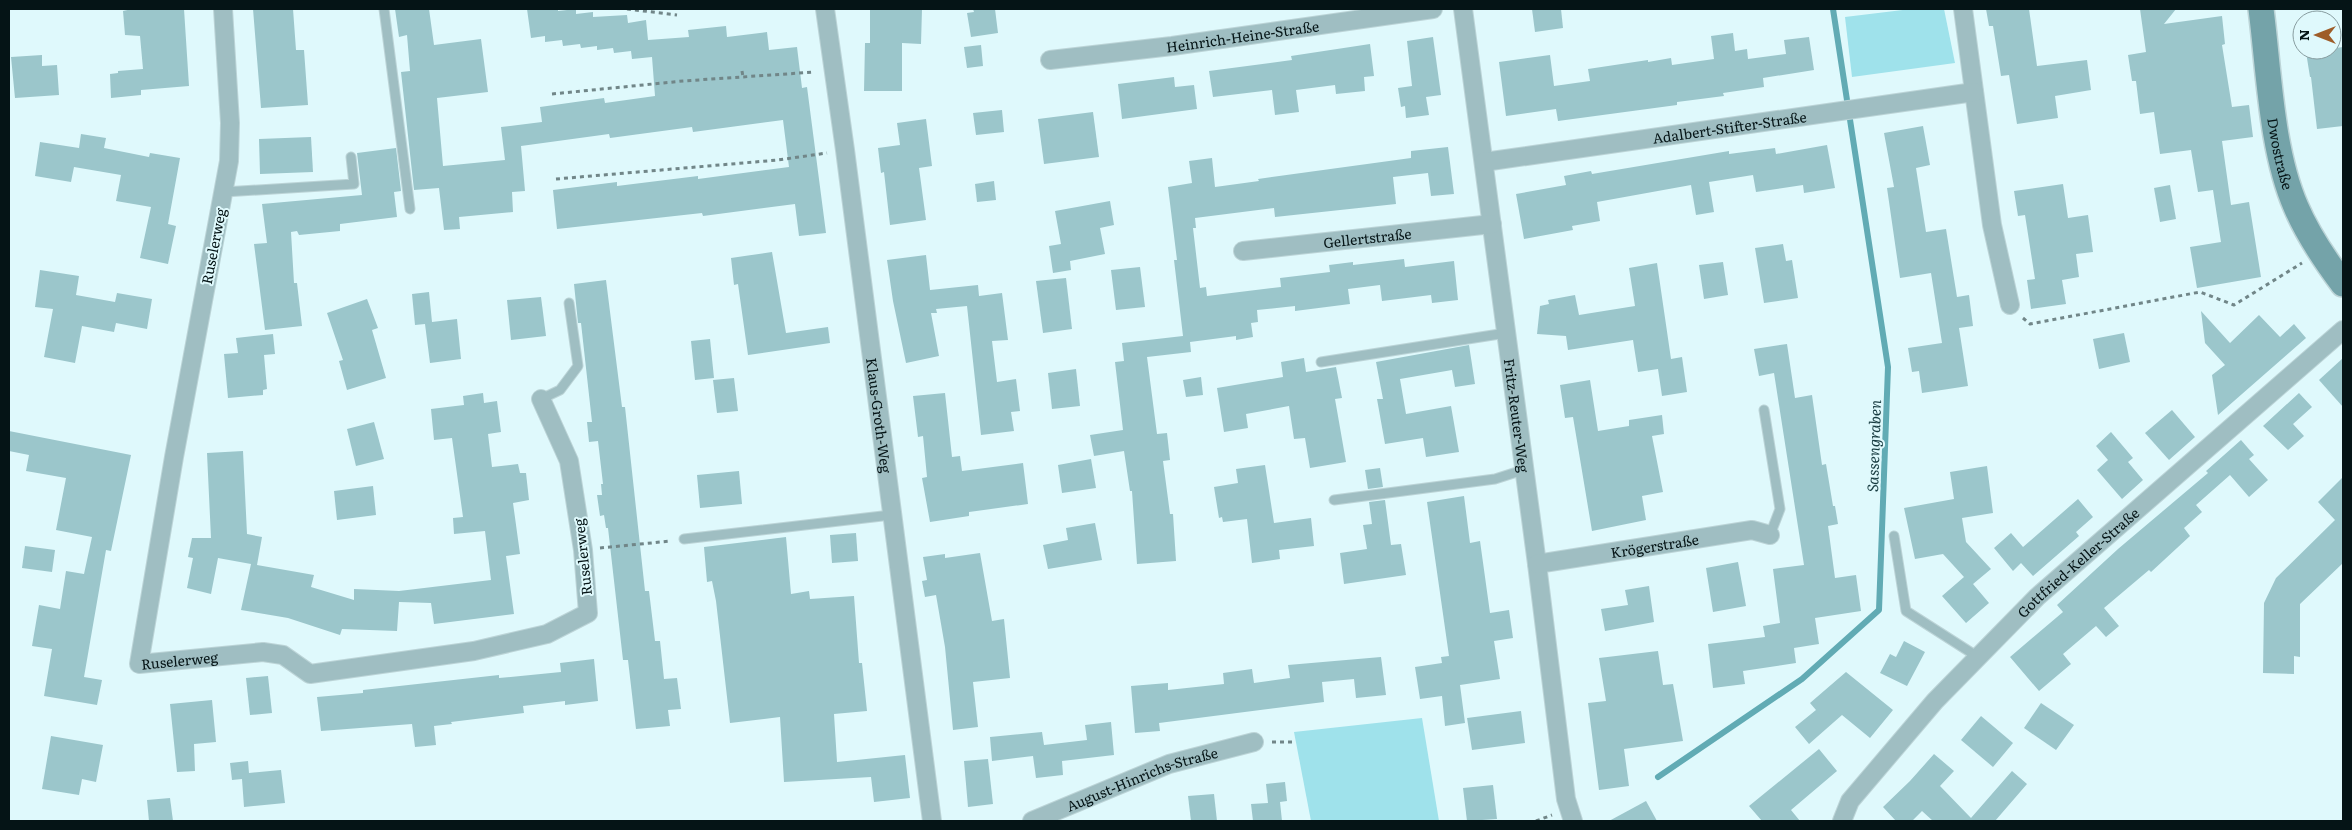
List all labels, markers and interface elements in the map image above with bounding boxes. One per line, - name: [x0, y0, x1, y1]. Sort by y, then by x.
- north arrow: [2292, 10, 2342, 60]
- street label: Heinrich-Heine-Straße: [1165, 15, 1320, 57]
- text: N: [2293, 29, 2313, 41]
- street label: Adalbert-Stifter-Straße: [1651, 106, 1808, 148]
- street label: Dwostraße: [2263, 116, 2299, 192]
- street label: Ruselerweg: [196, 206, 230, 286]
- street label: Gellertstraße: [1322, 223, 1412, 252]
- street label: Klaus-Groth-Weg: [862, 357, 897, 474]
- street label: Fritz-Reuter-Weg: [1500, 357, 1535, 474]
- water label: Sassengraben: [1860, 399, 1886, 493]
- street label: Gottfried-Keller-Straße: [2012, 503, 2143, 622]
- street label: Ruselerweg: [568, 517, 596, 596]
- street label: Krögerstraße: [1609, 529, 1700, 562]
- street label: Ruselerweg: [140, 646, 219, 674]
- street label: August-Hinrichs-Straße: [1063, 742, 1220, 816]

